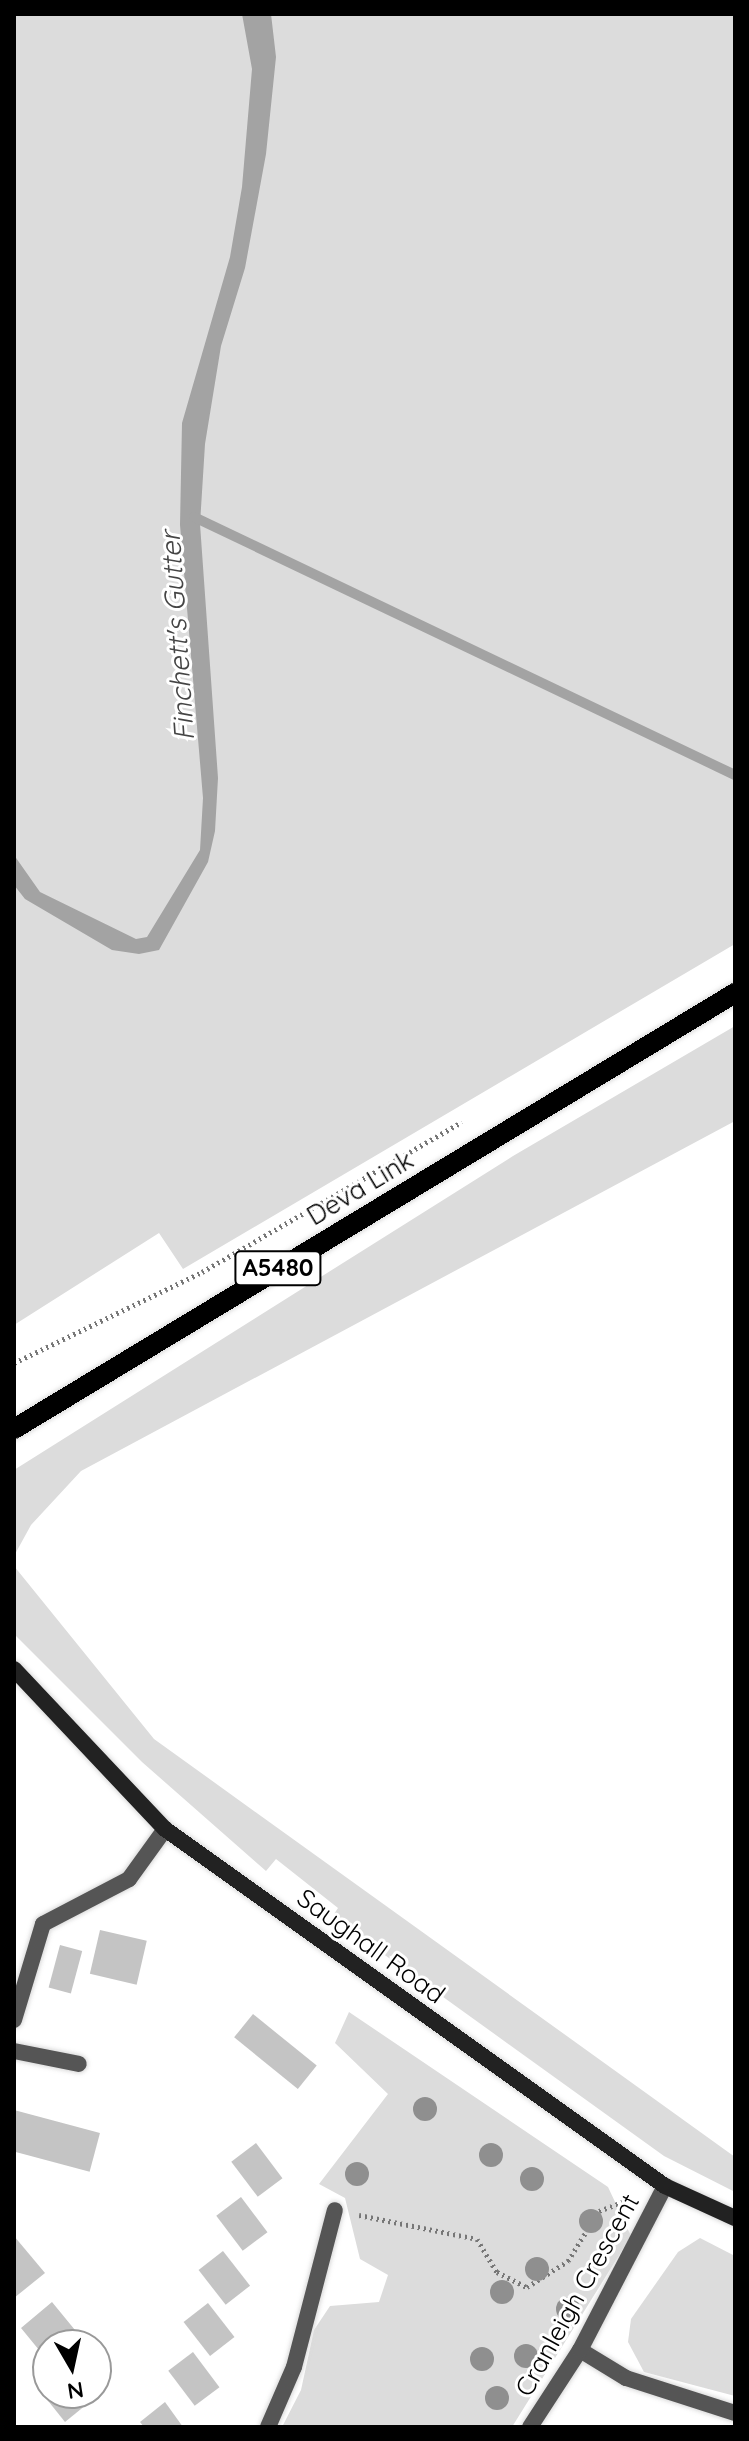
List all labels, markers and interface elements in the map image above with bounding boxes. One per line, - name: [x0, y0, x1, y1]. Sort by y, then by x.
- water label: Finchett's Gutter: [153, 530, 201, 742]
- street label: Deva Link: [301, 1144, 419, 1232]
- road number: A5480: [234, 1248, 322, 1288]
- street label: Saughall Road: [291, 1882, 451, 2010]
- street label: Cranleigh Crescent: [508, 2188, 646, 2402]
- north arrow: [32, 2329, 112, 2409]
- text: N: [65, 2376, 86, 2406]

